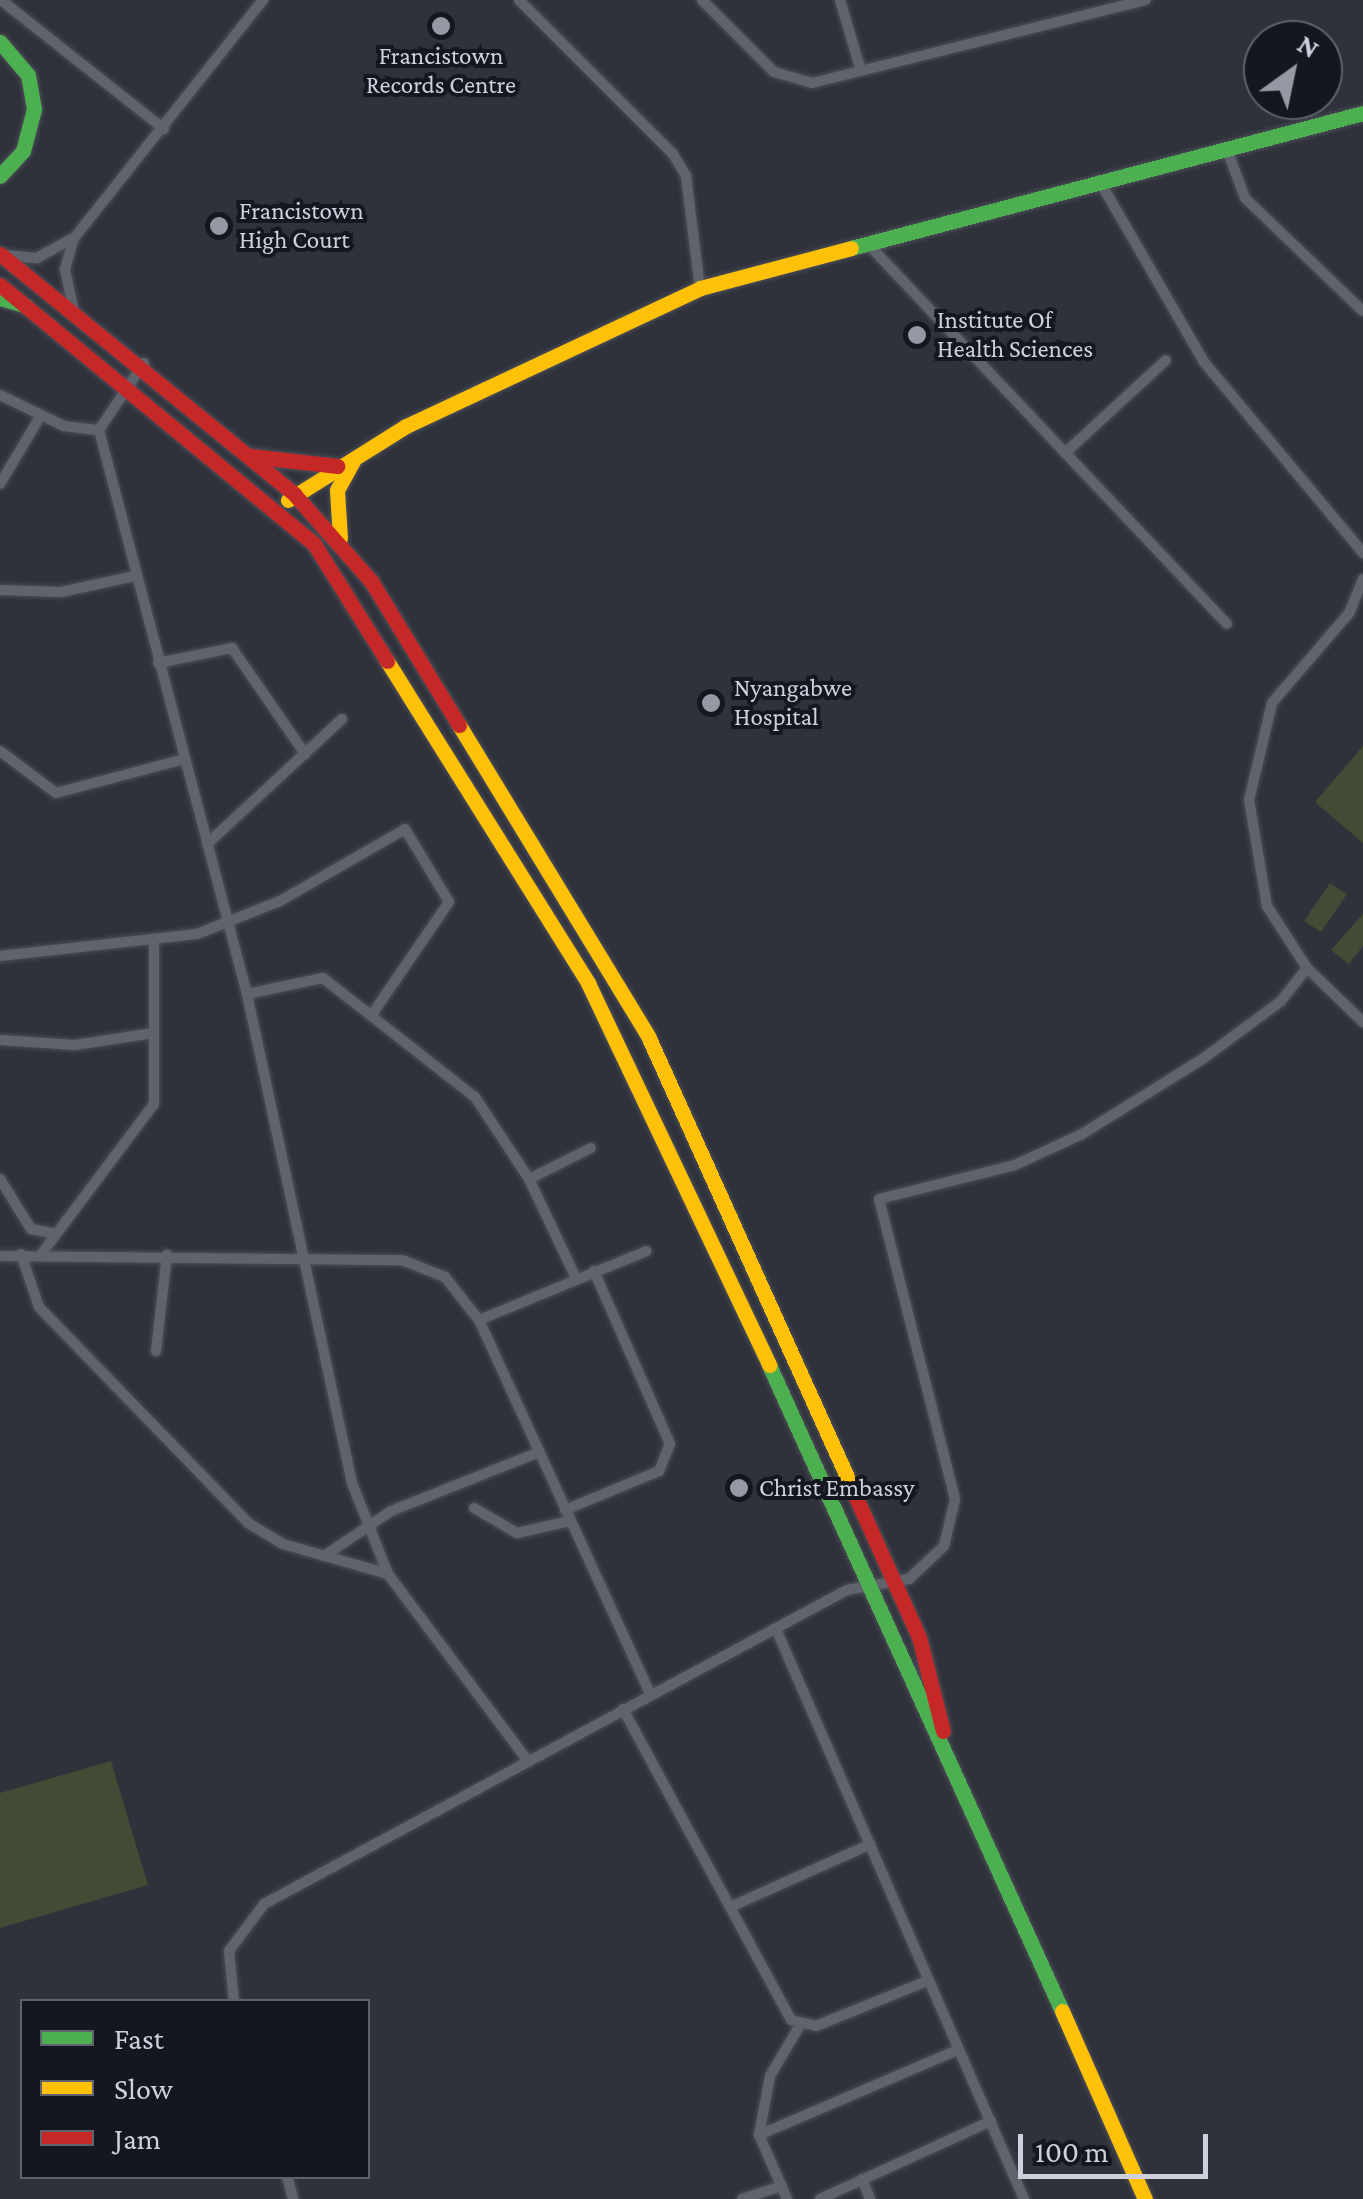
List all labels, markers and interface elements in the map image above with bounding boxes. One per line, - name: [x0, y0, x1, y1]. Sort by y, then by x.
- marker: Francistown Records Centre: [430, 15, 452, 37]
- north arrow: [1243, 20, 1343, 120]
- text: N: [1292, 28, 1325, 64]
- place label: Francistown Records Centre: [366, 42, 516, 101]
- place label: Francistown High Court: [239, 197, 364, 256]
- marker: Francistown High Court: [208, 215, 230, 237]
- place label: Institute Of Health Sciences: [937, 306, 1093, 365]
- marker: Institute Of Health Sciences: [906, 324, 928, 346]
- place label: Nyangabwe Hospital: [734, 674, 852, 733]
- marker: Nyangabwe Hospital: [698, 690, 724, 716]
- place label: Christ Embassy: [759, 1473, 914, 1503]
- marker: Christ Embassy: [728, 1477, 750, 1499]
- legend: [20, 1999, 370, 2179]
- text: Fast: [114, 2022, 164, 2055]
- text: Slow: [114, 2072, 173, 2105]
- scale bar: [1023, 2114, 1213, 2176]
- text: Jam: [114, 2122, 161, 2155]
- text: 100 m: [1035, 2135, 1109, 2168]

